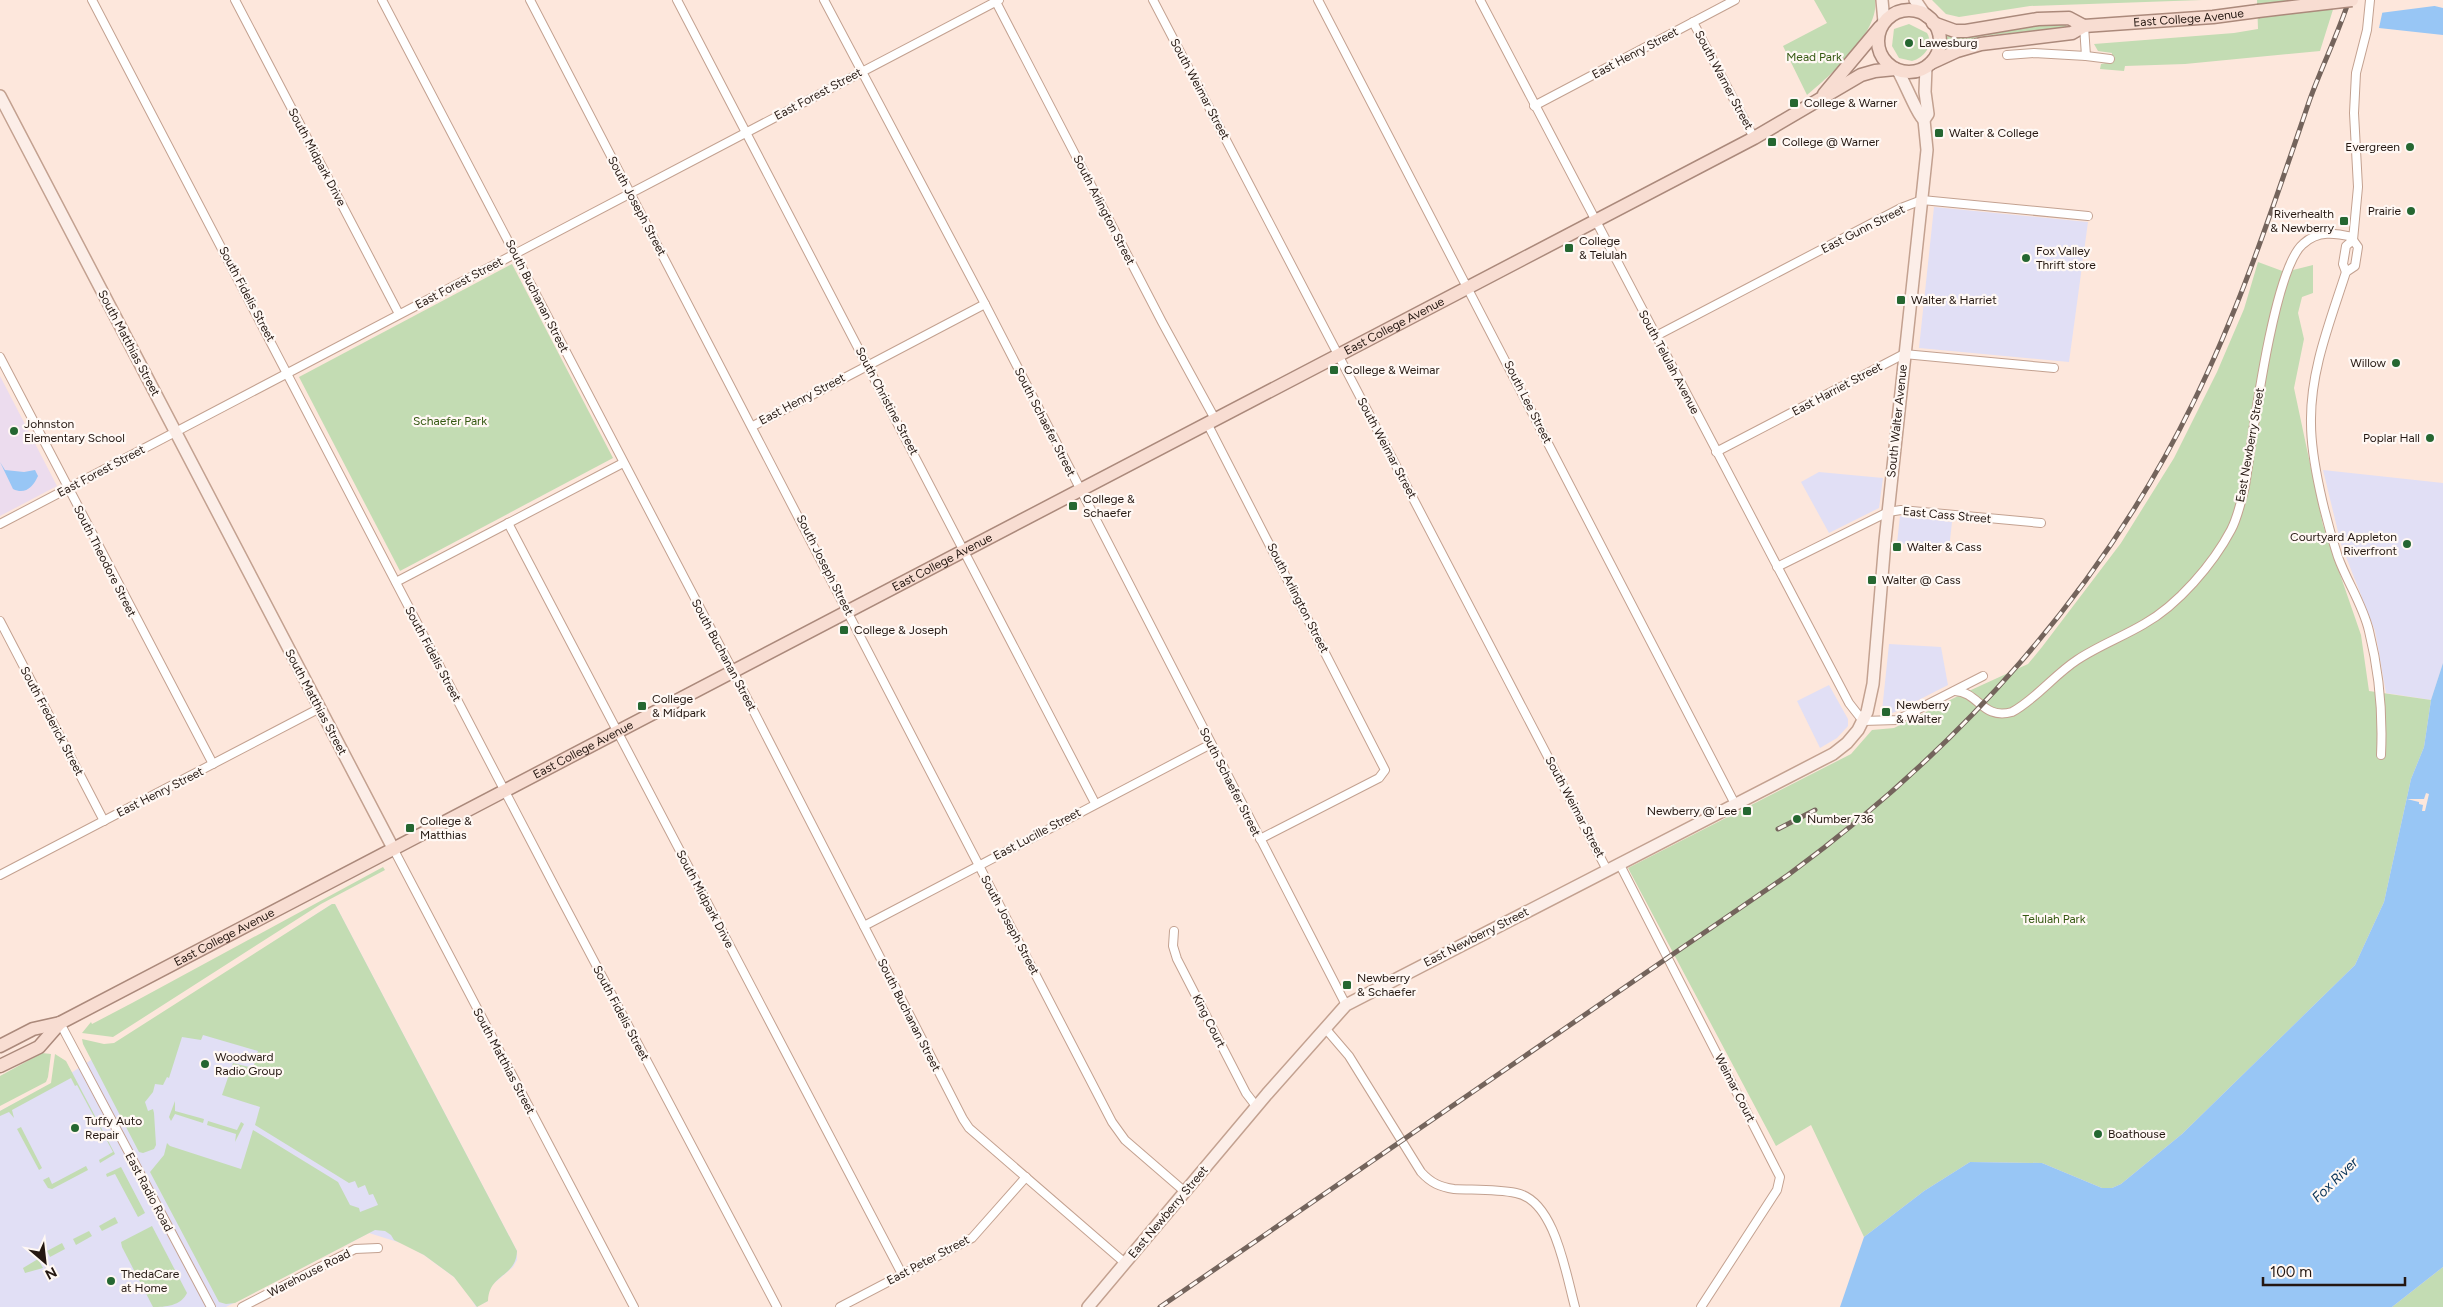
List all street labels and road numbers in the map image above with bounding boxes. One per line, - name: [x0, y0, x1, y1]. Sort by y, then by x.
- street label: East College Avenue: [2133, 6, 2245, 30]
- street label: East Henry Street: [1590, 24, 1681, 82]
- street label: South Warner Street: [1692, 28, 1756, 132]
- street label: South Weimar Street: [1167, 36, 1233, 142]
- street label: East Forest Street: [772, 65, 865, 123]
- street label: South Midpark Drive: [285, 106, 349, 209]
- street label: South Arlington Street: [1070, 153, 1138, 268]
- street label: South Joseph Street: [605, 154, 669, 259]
- street label: East Gunn Street: [1819, 202, 1908, 256]
- street label: South Buchanan Street: [502, 237, 572, 355]
- street label: South Fidelis Street: [216, 244, 278, 344]
- street label: East Forest Street: [413, 254, 506, 312]
- street label: South Matthias Street: [95, 287, 163, 399]
- street label: East College Avenue: [1342, 294, 1447, 358]
- street label: South Telulah Avenue: [1636, 308, 1703, 417]
- street label: South Christine Street: [853, 345, 922, 458]
- street label: South Lee Street: [1501, 358, 1555, 446]
- street label: East Harriet Street: [1790, 359, 1885, 419]
- street label: South Walter Avenue: [1884, 363, 1910, 478]
- street label: South Schaefer Street: [1012, 365, 1079, 479]
- street label: East Henry Street: [757, 370, 848, 428]
- street label: East Newberry Street: [2233, 386, 2267, 503]
- street label: South Weimar Street: [1354, 395, 1420, 501]
- street label: East Forest Street: [55, 442, 148, 500]
- street label: South Theodore Street: [71, 503, 139, 619]
- street label: East Cass Street: [1902, 504, 1992, 526]
- street label: South Joseph Street: [794, 512, 857, 618]
- street label: East College Avenue: [890, 530, 995, 594]
- street label: South Arlington Street: [1264, 541, 1332, 656]
- street label: South Buchanan Street: [689, 597, 760, 714]
- street label: South Fidelis Street: [402, 604, 464, 704]
- street label: South Matthias Street: [282, 646, 350, 758]
- street label: South Frederick Street: [17, 664, 87, 778]
- street label: East College Avenue: [531, 718, 636, 782]
- street label: South Schaefer Street: [1197, 725, 1264, 839]
- street label: South Weimar Street: [1542, 754, 1608, 860]
- street label: East Henry Street: [114, 764, 206, 820]
- street label: East Lucille Street: [991, 805, 1083, 863]
- street label: South Midpark Drive: [673, 848, 737, 951]
- street label: South Joseph Street: [978, 873, 1042, 978]
- street label: East Newberry Street: [1421, 904, 1531, 970]
- street label: East College Avenue: [172, 905, 277, 969]
- street label: South Buchanan Street: [874, 956, 944, 1074]
- street label: South Fidelis Street: [590, 963, 652, 1063]
- street label: King Court: [1190, 992, 1229, 1050]
- street label: South Matthias Street: [470, 1005, 538, 1117]
- street label: Weimar Court: [1712, 1052, 1758, 1125]
- street label: East Radio Road: [122, 1150, 176, 1234]
- street label: East Newberry Street: [1125, 1163, 1211, 1261]
- street label: East Peter Street: [884, 1232, 972, 1288]
- street label: Warehouse Road: [265, 1246, 353, 1300]

